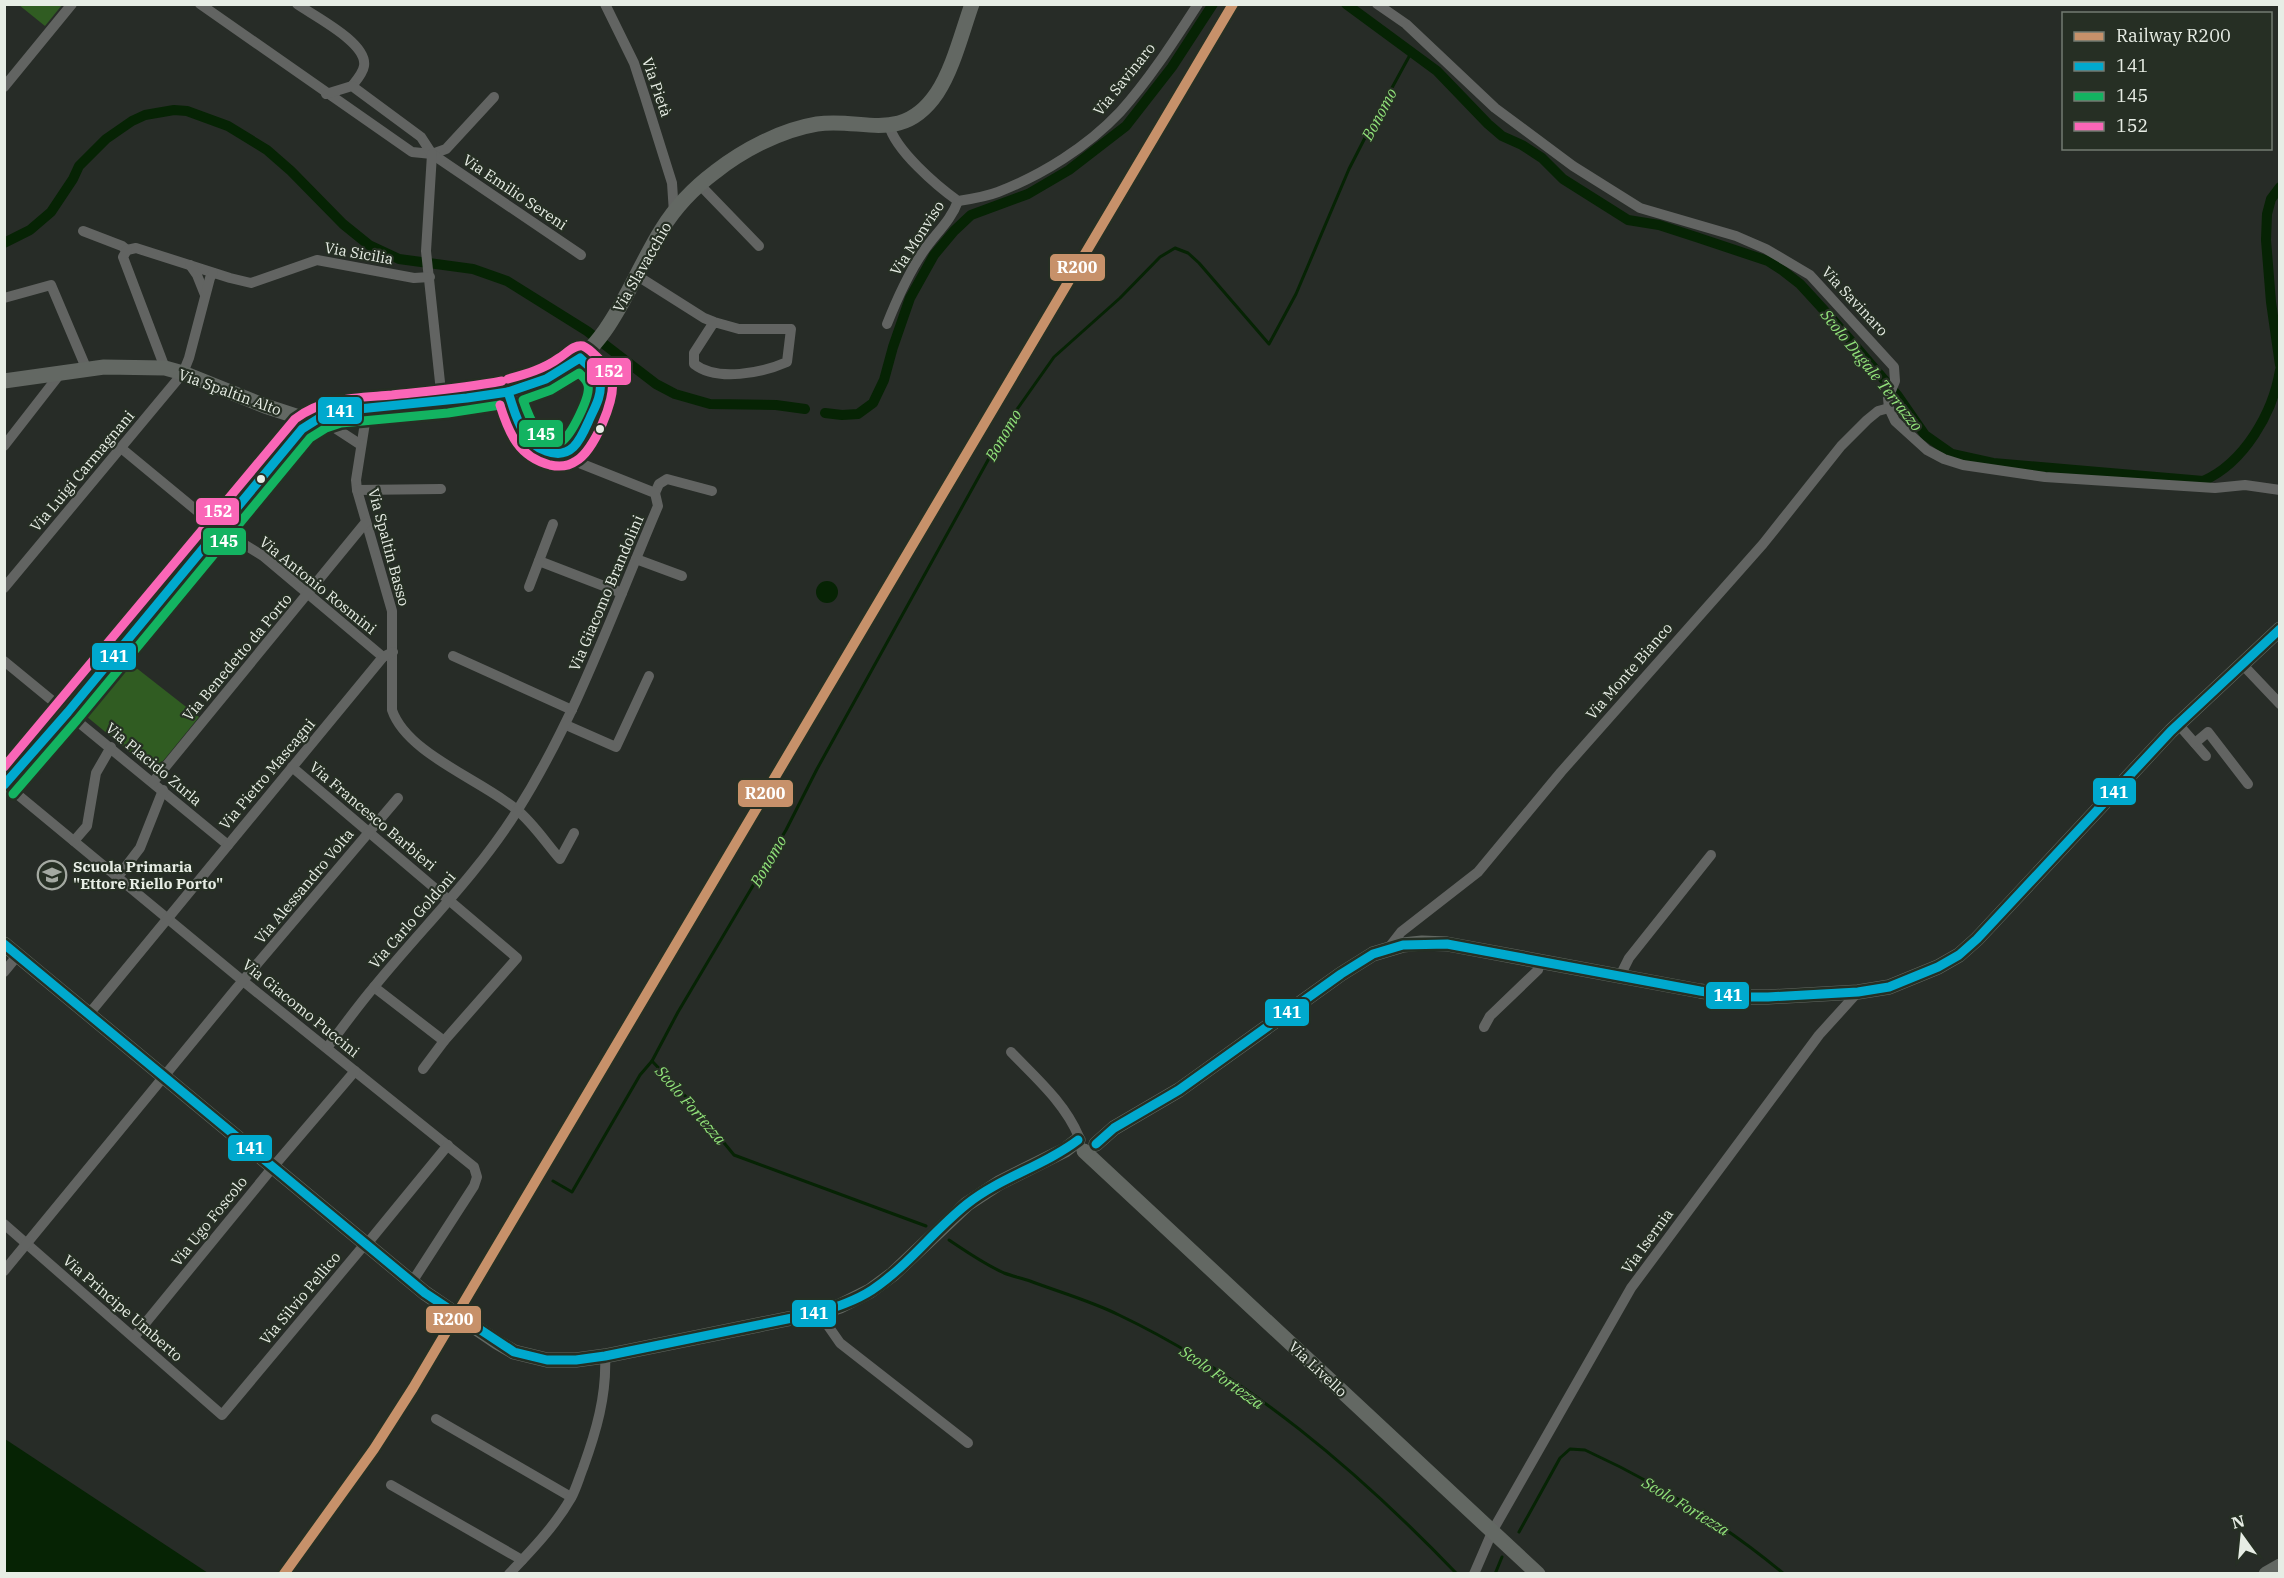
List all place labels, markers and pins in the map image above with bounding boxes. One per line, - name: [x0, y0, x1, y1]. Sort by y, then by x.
- unlabelled marker: [594, 423, 606, 435]
- unlabelled marker: [255, 473, 267, 485]
- place label: Scuola Primaria "Ettore Riello Porto": [73, 857, 223, 893]
- school or university icon: Scuola Primaria "Ettore Riello Porto": [36, 859, 68, 891]

